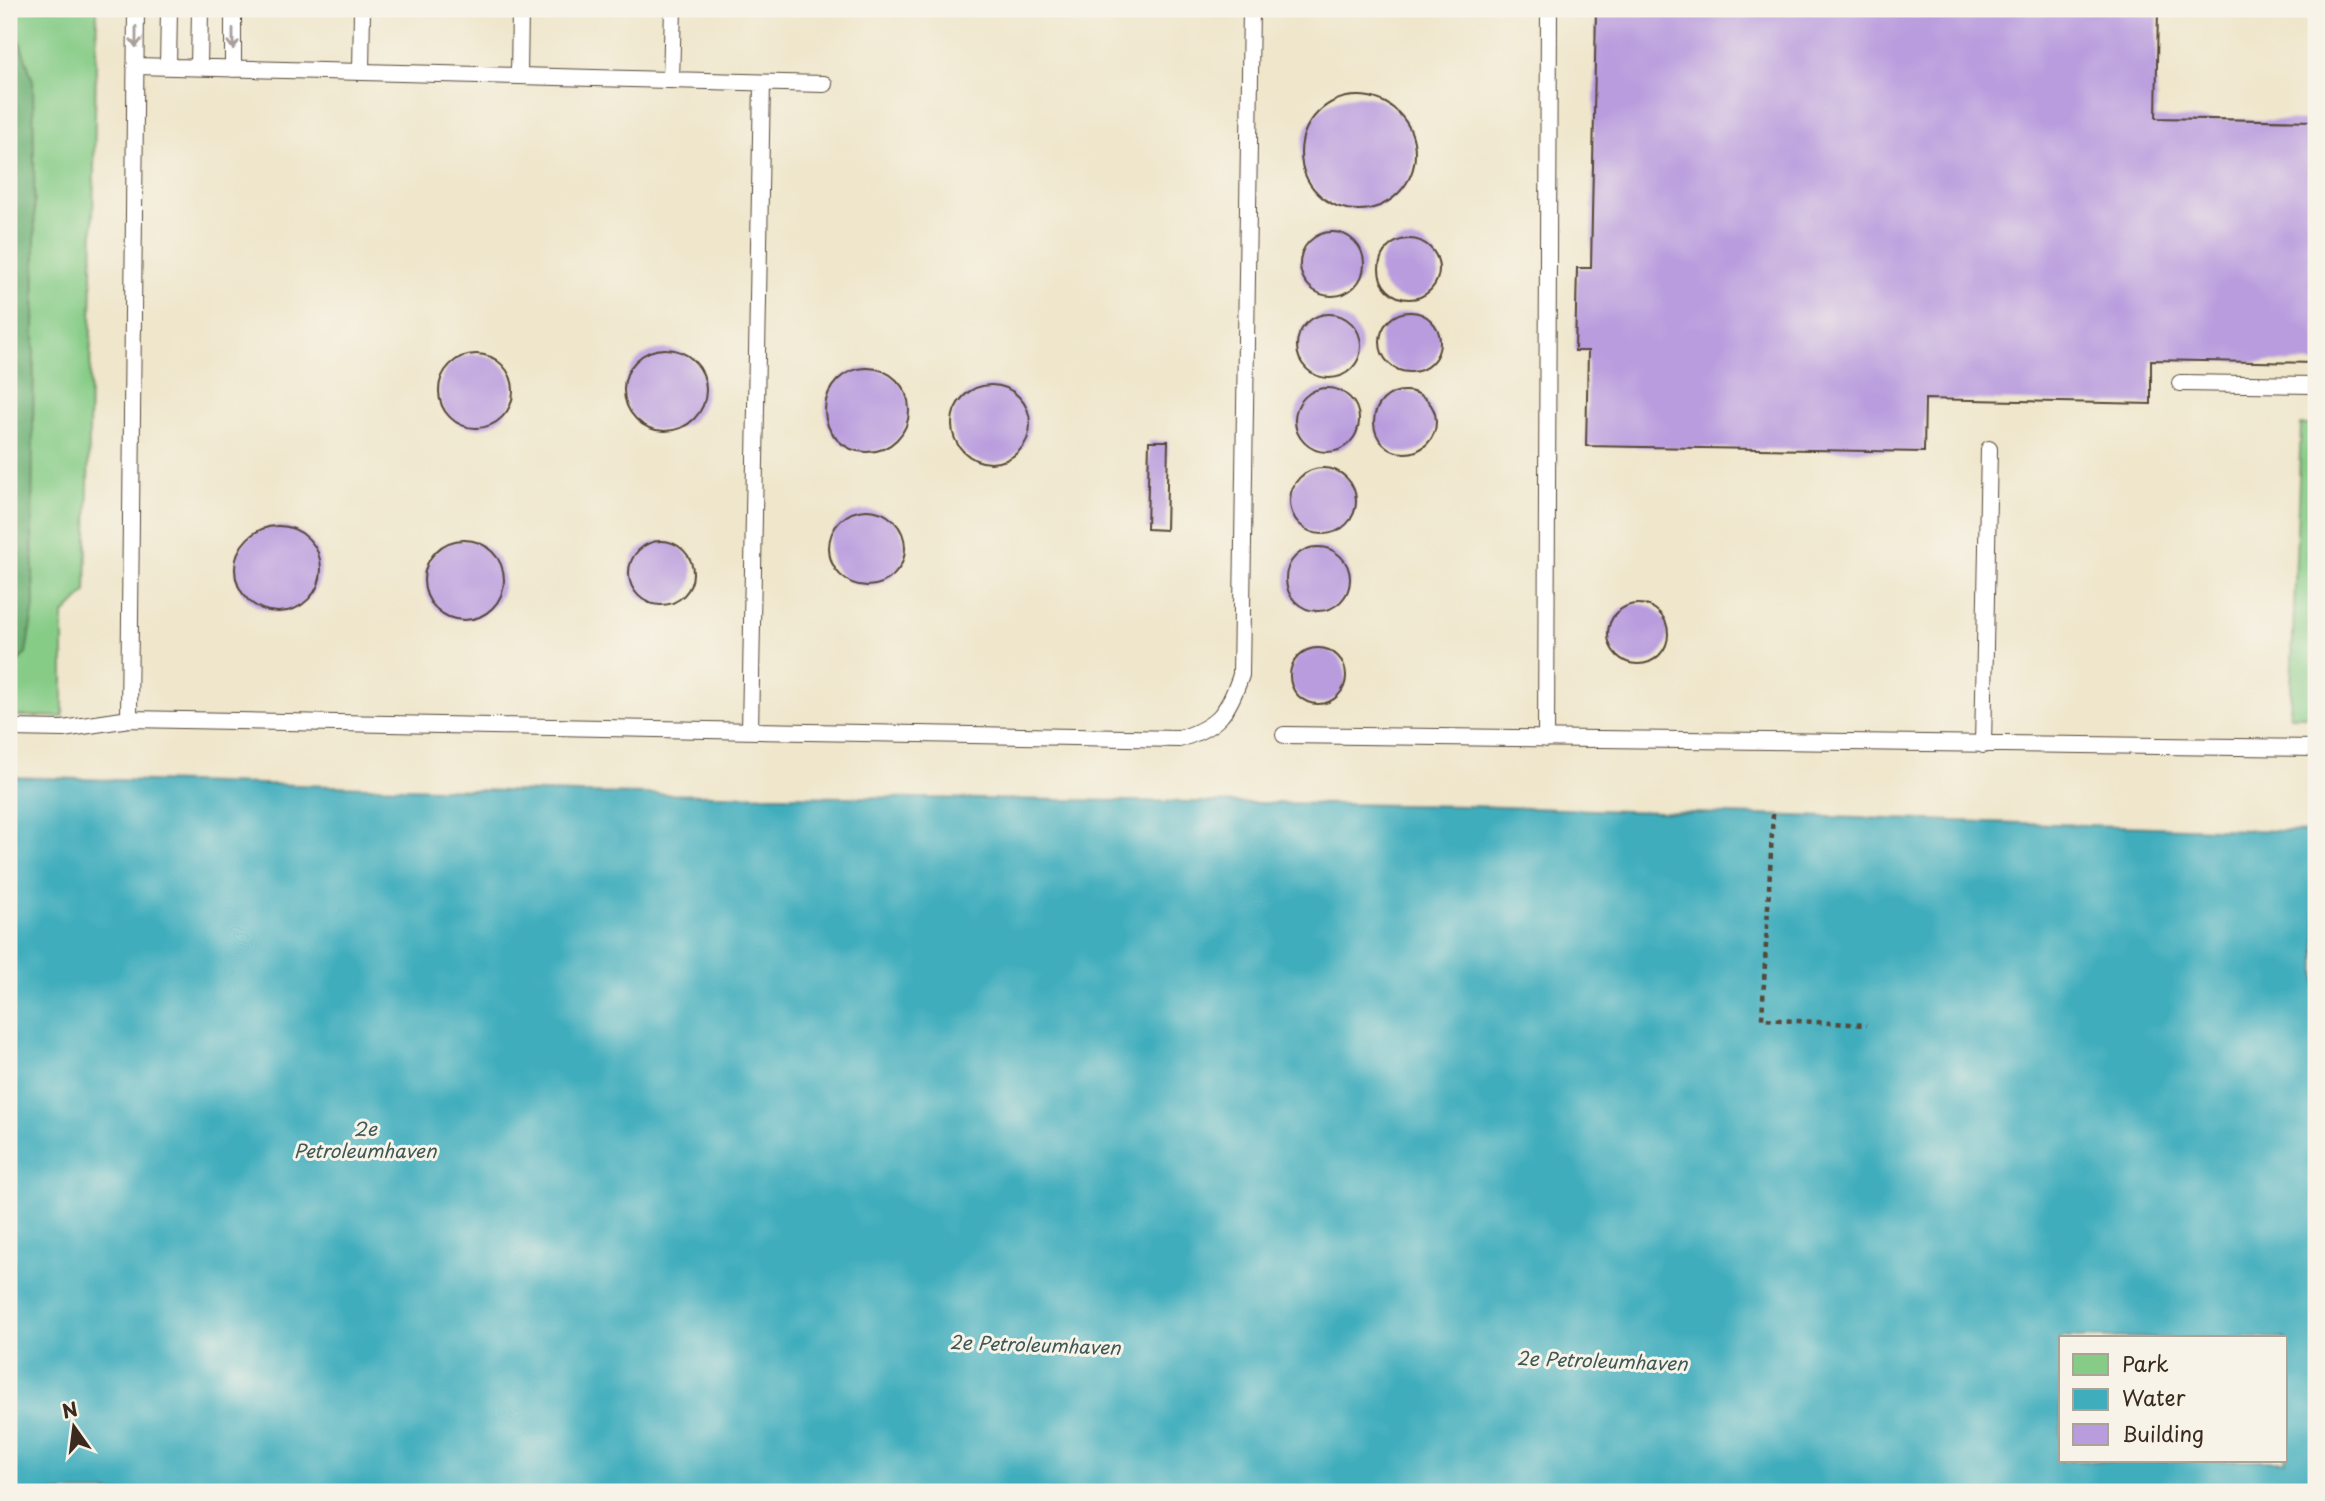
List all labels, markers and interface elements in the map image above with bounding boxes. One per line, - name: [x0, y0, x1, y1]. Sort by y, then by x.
- one-way arrow: [129, 26, 142, 49]
- one-way arrow: [226, 27, 240, 50]
- water label: 2e Petroleumhaven: [294, 1114, 438, 1164]
- water label: 2e Petroleumhaven: [949, 1327, 1123, 1361]
- legend: [2059, 1336, 2286, 1462]
- water label: 2e Petroleumhaven: [1516, 1343, 1690, 1377]
- text: Park: [2122, 1347, 2169, 1379]
- text: Water: [2122, 1381, 2186, 1413]
- north arrow: [38, 1392, 108, 1462]
- text: N: [59, 1394, 80, 1425]
- text: Building: [2122, 1417, 2204, 1449]

